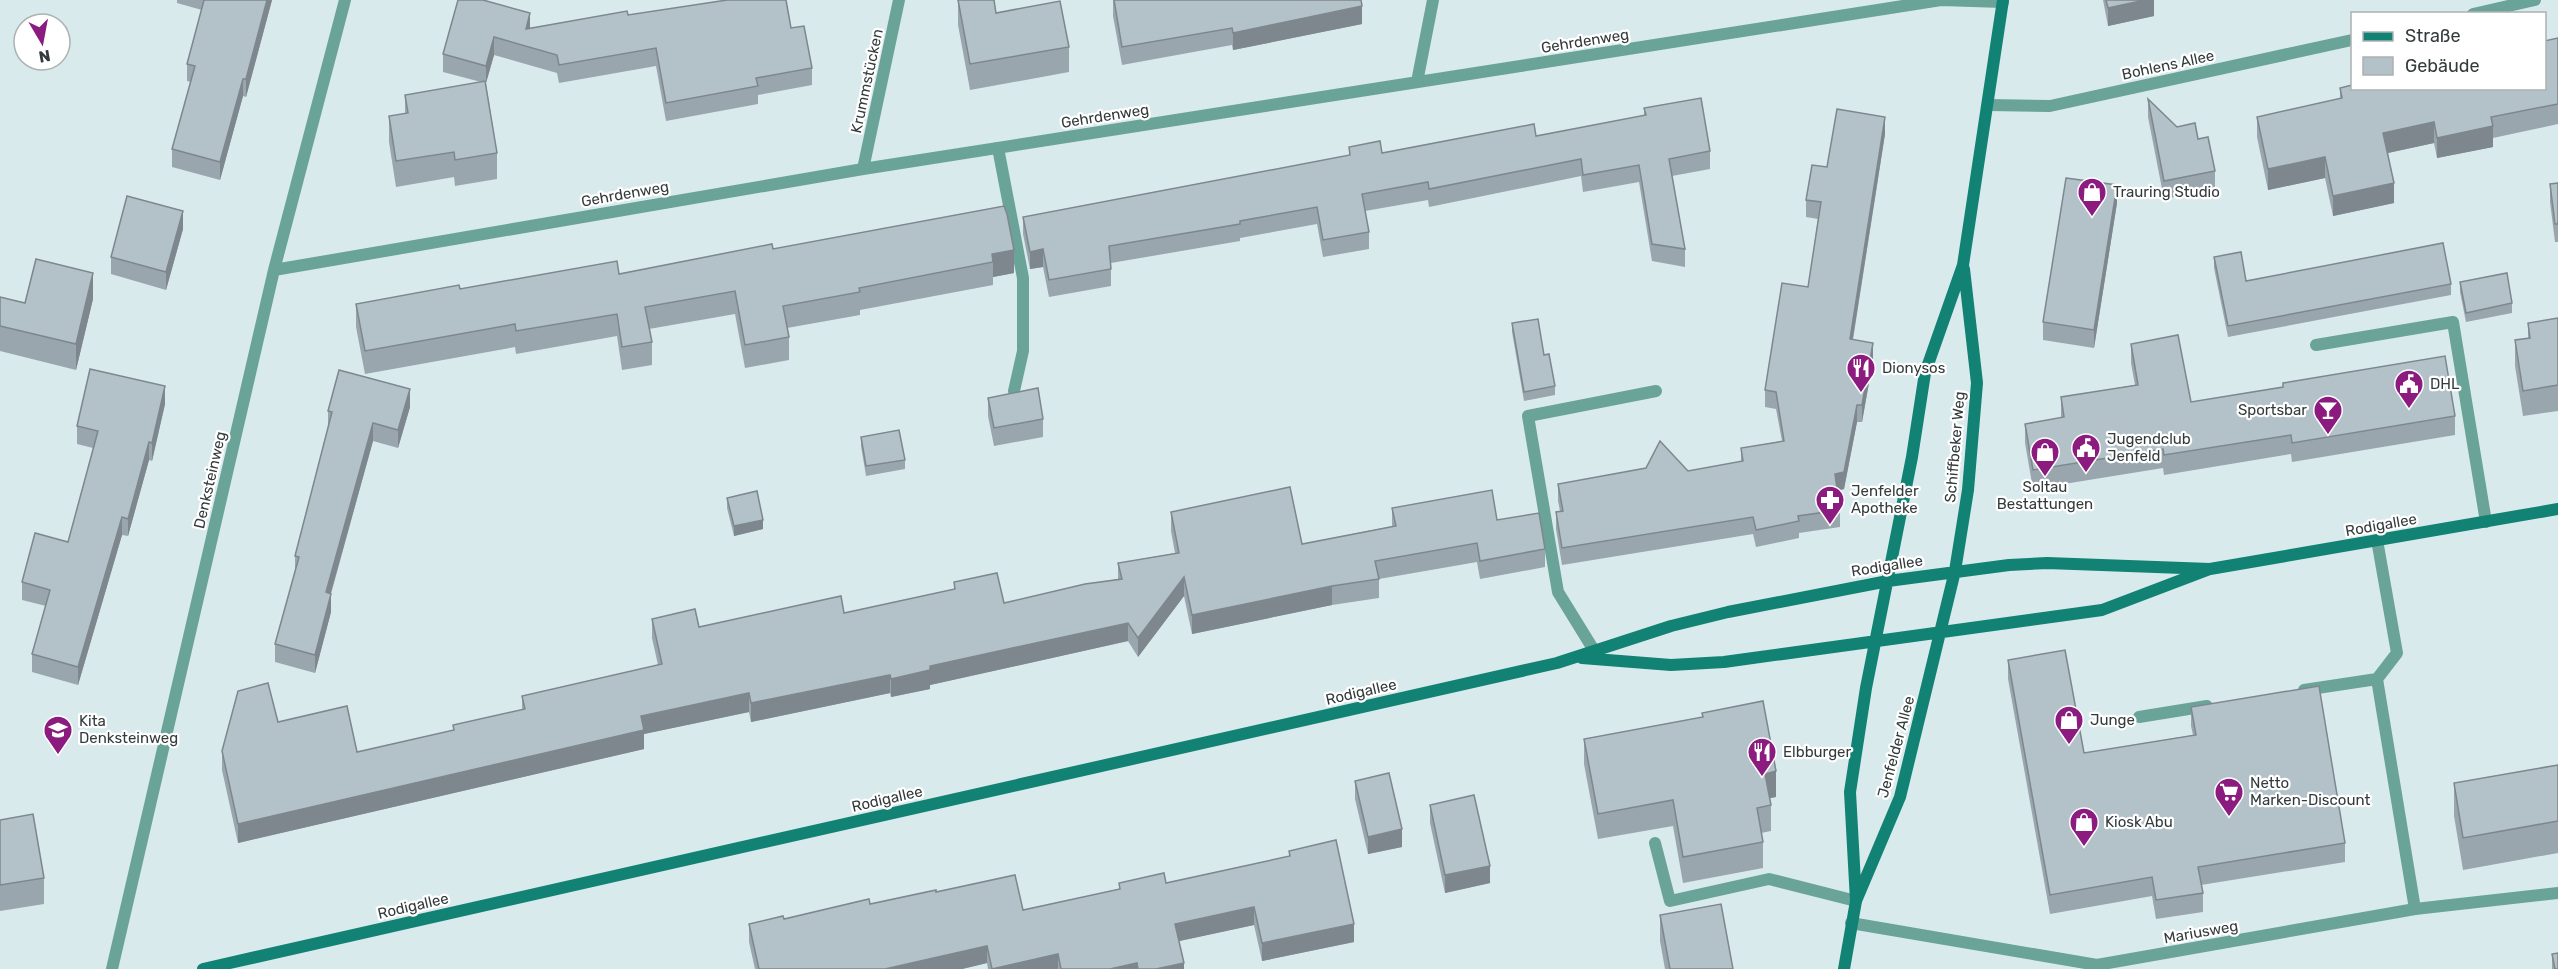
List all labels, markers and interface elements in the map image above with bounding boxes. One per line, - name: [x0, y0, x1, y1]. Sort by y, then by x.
- north arrow: [12, 12, 72, 72]
- legend: [2351, 12, 2546, 90]
- street label: Gehrdenweg: [1540, 25, 1630, 57]
- text: Straße: [2405, 25, 2461, 47]
- street label: Krummstücken: [847, 27, 887, 135]
- text: N: [37, 46, 52, 67]
- street label: Bohlens Allee: [2120, 46, 2216, 84]
- text: Gebäude: [2405, 55, 2480, 77]
- street label: Gehrdenweg: [1060, 100, 1150, 132]
- shop icon: Trauring Studio: [2076, 176, 2108, 218]
- street label: Gehrdenweg: [580, 177, 670, 211]
- place label: Trauring Studio: [2113, 183, 2220, 201]
- restaurant icon: Dionysos: [1845, 352, 1877, 394]
- place label: Dionysos: [1882, 359, 1946, 377]
- public building icon: DHL: [2393, 368, 2425, 410]
- place label: DHL: [2430, 375, 2460, 393]
- street label: Schiffbeker Weg: [1941, 391, 1969, 503]
- bar icon: Sportsbar: [2312, 394, 2344, 436]
- place label: Sportsbar: [2238, 401, 2307, 419]
- street label: Denksteinweg: [190, 430, 230, 530]
- place label: Jugendclub Jenfeld: [2107, 430, 2191, 465]
- public building icon: Jugendclub Jenfeld: [2070, 432, 2102, 474]
- shop icon: Soltau Bestattungen: [2029, 436, 2061, 478]
- place label: Soltau Bestattungen: [1997, 478, 2093, 513]
- place label: Jenfelder Apotheke: [1851, 482, 1919, 517]
- pharmacy icon: Jenfelder Apotheke: [1814, 484, 1846, 526]
- street label: Rodigallee: [2344, 510, 2418, 540]
- street label: Rodigallee: [1850, 551, 1924, 581]
- street label: Rodigallee: [1324, 675, 1398, 709]
- street label: Jenfelder Allee: [1874, 694, 1918, 800]
- shop icon: Junge: [2053, 704, 2085, 746]
- place label: Junge: [2090, 711, 2135, 729]
- place label: Kita Denksteinweg: [79, 712, 178, 747]
- school or university icon: Kita Denksteinweg: [42, 714, 74, 756]
- restaurant icon: Elbburger: [1746, 736, 1778, 778]
- place label: Elbburger: [1783, 743, 1852, 761]
- place label: Netto Marken-Discount: [2250, 774, 2370, 809]
- supermarket icon: Netto Marken-Discount: [2213, 776, 2245, 818]
- street label: Rodigallee: [850, 782, 924, 816]
- shop icon: Kiosk Abu: [2068, 806, 2100, 848]
- place label: Kiosk Abu: [2105, 813, 2173, 831]
- street label: Rodigallee: [376, 889, 450, 923]
- street label: Mariusweg: [2162, 917, 2240, 947]

